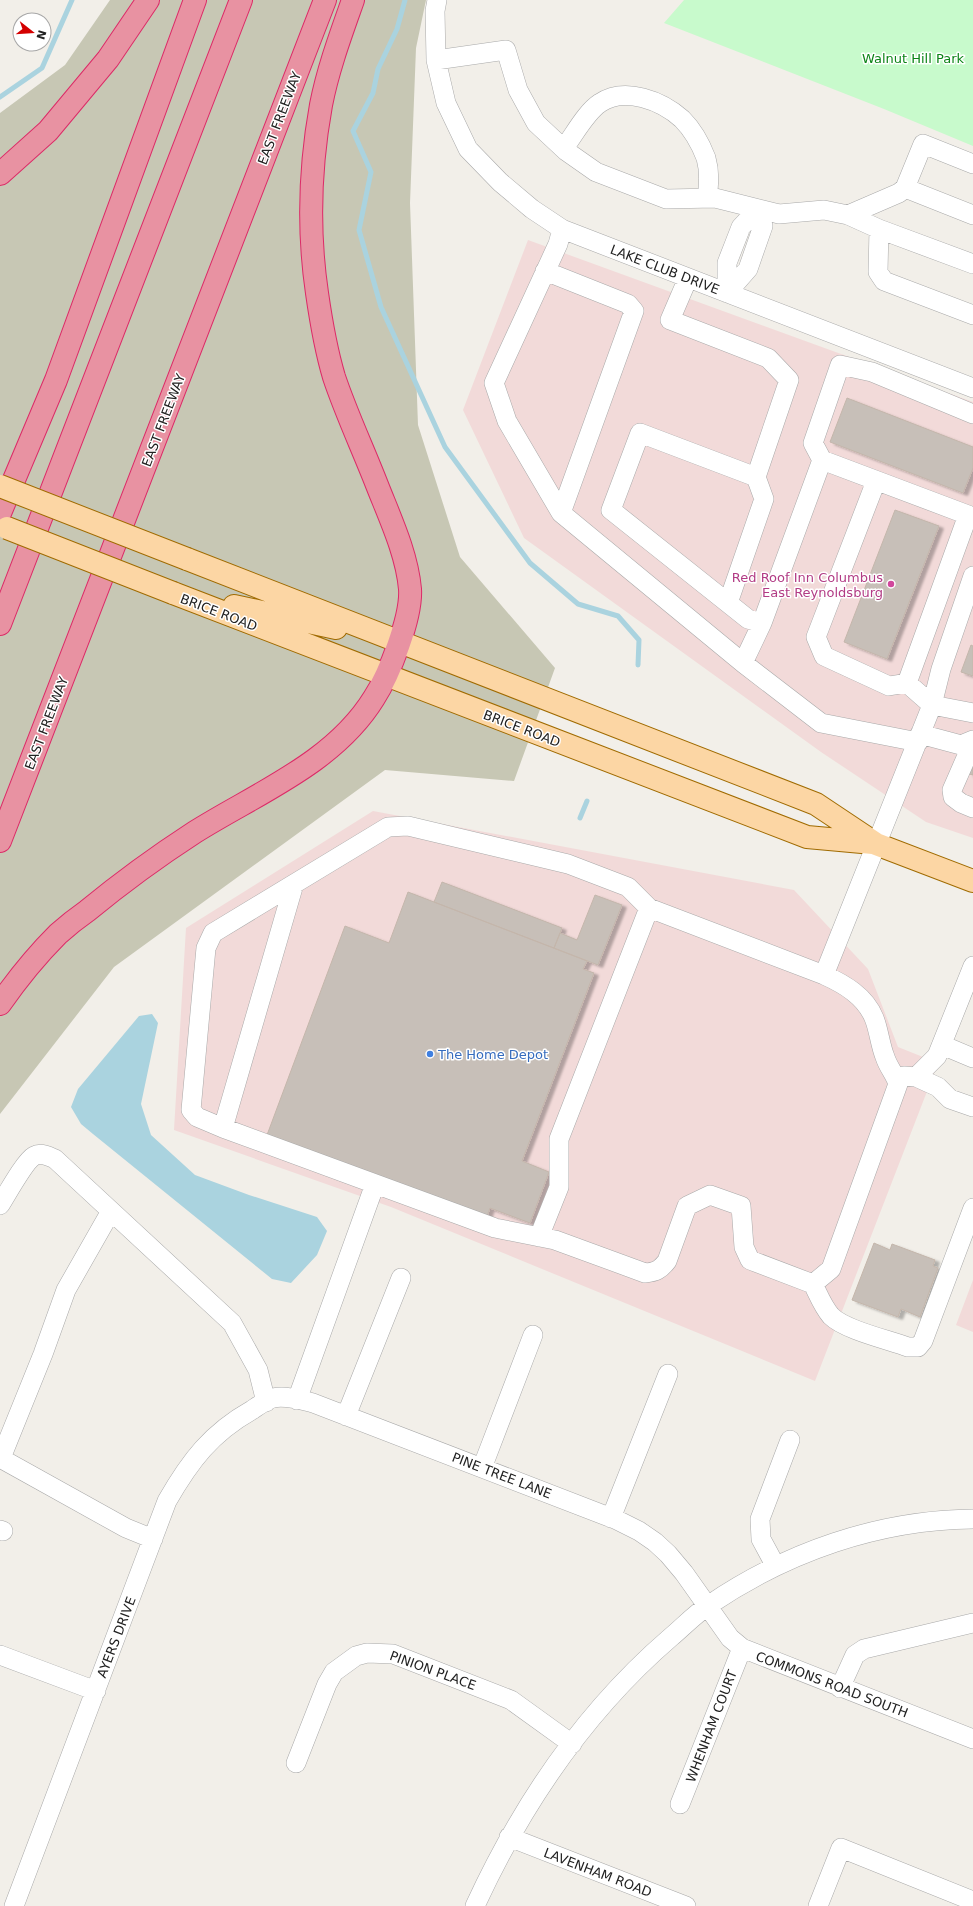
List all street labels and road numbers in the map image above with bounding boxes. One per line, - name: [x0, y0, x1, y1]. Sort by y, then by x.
- street label: EAST FREEWAY: [255, 70, 304, 167]
- street label: LAKE CLUB DRIVE: [608, 242, 721, 297]
- street label: EAST FREEWAY: [139, 372, 188, 469]
- street label: BRICE ROAD: [178, 591, 259, 634]
- street label: EAST FREEWAY: [22, 675, 71, 772]
- street label: BRICE ROAD: [481, 707, 562, 750]
- street label: PINE TREE LANE: [450, 1450, 554, 1501]
- street label: AYERS DRIVE: [94, 1595, 139, 1680]
- street label: PINION PLACE: [388, 1648, 478, 1693]
- street label: COMMONS ROAD SOUTH: [754, 1648, 910, 1720]
- street label: WHENHAM COURT: [683, 1668, 740, 1785]
- street label: LAVENHAM ROAD: [542, 1845, 654, 1900]

